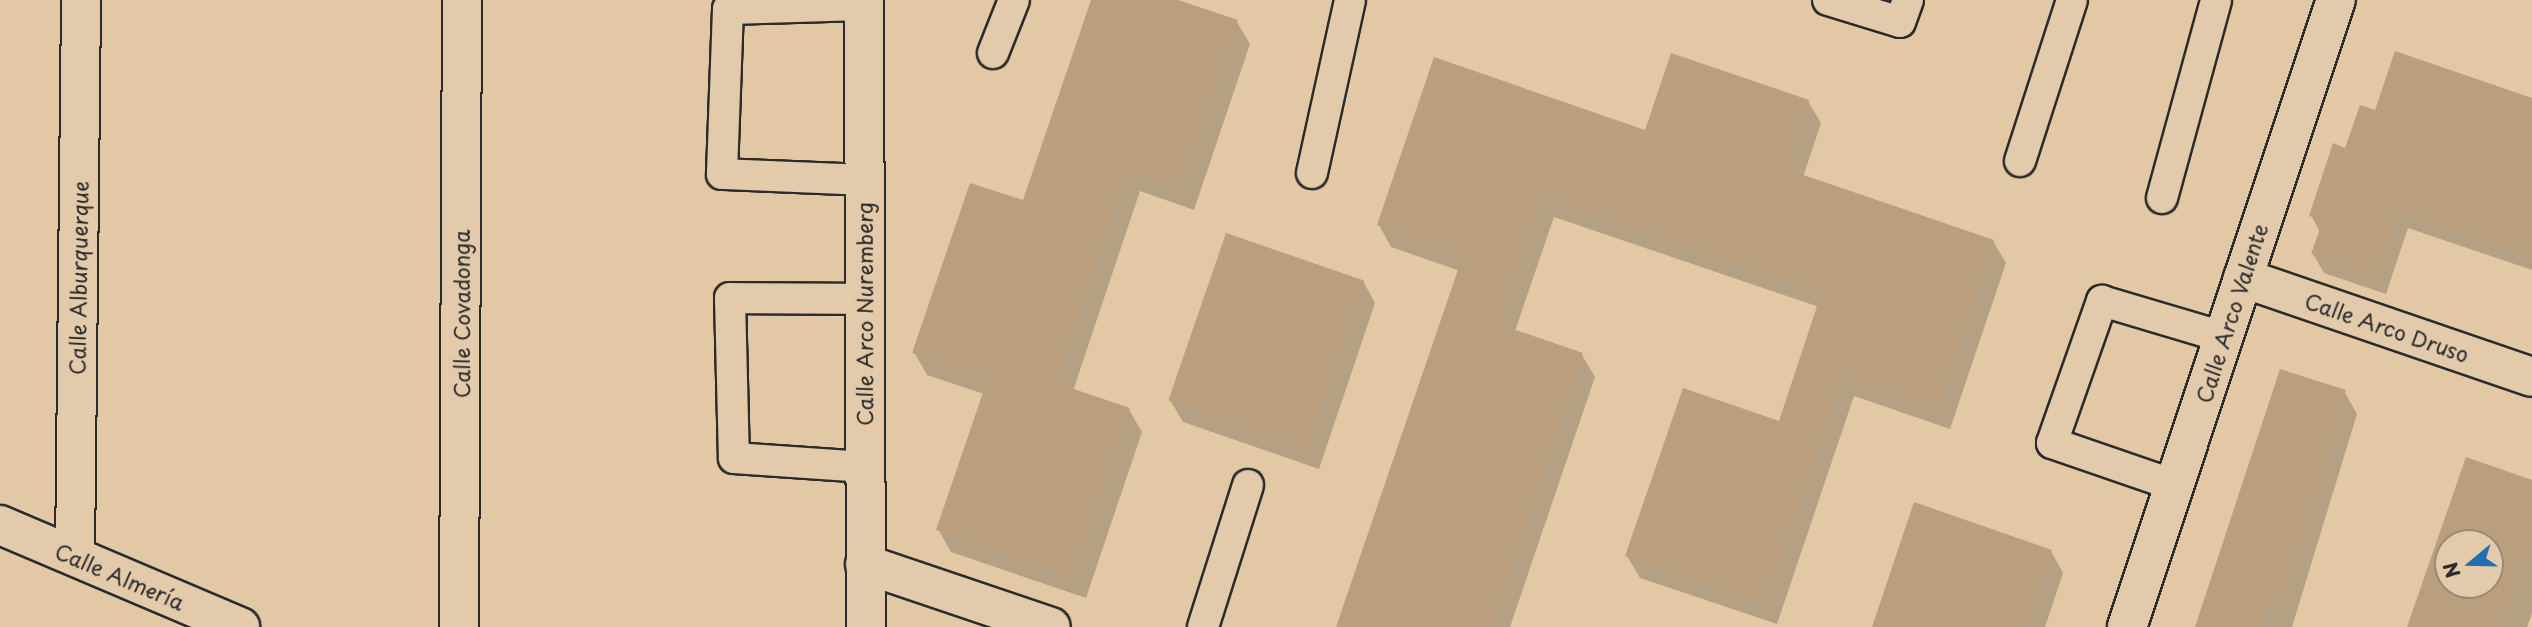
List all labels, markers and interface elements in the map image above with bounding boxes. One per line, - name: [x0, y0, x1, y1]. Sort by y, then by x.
- street label: Calle Alburquerque: [64, 182, 92, 374]
- street label: Calle Arco Nuremberg: [851, 201, 877, 427]
- street label: Calle Arco Valente: [2190, 220, 2272, 406]
- street label: Calle Covadonga: [448, 229, 474, 399]
- street label: Calle Arco Druso: [2301, 287, 2473, 367]
- north arrow: [2434, 529, 2504, 599]
- street label: Calle Almería: [51, 537, 189, 615]
- text: N: [2435, 559, 2467, 582]

